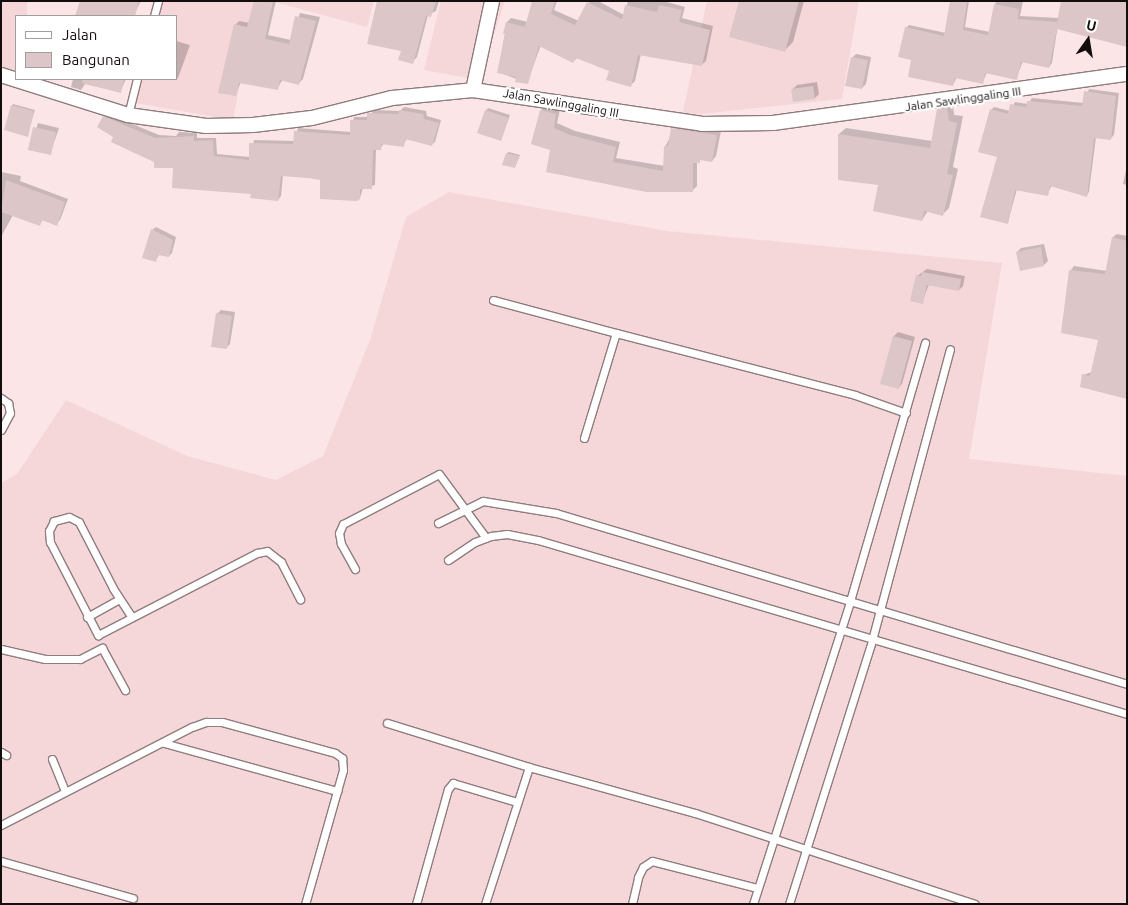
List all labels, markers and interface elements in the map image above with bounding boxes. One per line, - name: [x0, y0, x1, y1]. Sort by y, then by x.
- legend: [15, 15, 178, 80]
- north arrow: [1063, 15, 1113, 65]
- text: U: [1085, 16, 1098, 34]
- text: Jalan: [62, 26, 97, 43]
- text: Bangunan: [62, 51, 130, 68]
- street label: Jalan Sawlinggaling III: [904, 84, 1022, 114]
- street label: Jalan Sawlinggaling III: [502, 86, 620, 120]

